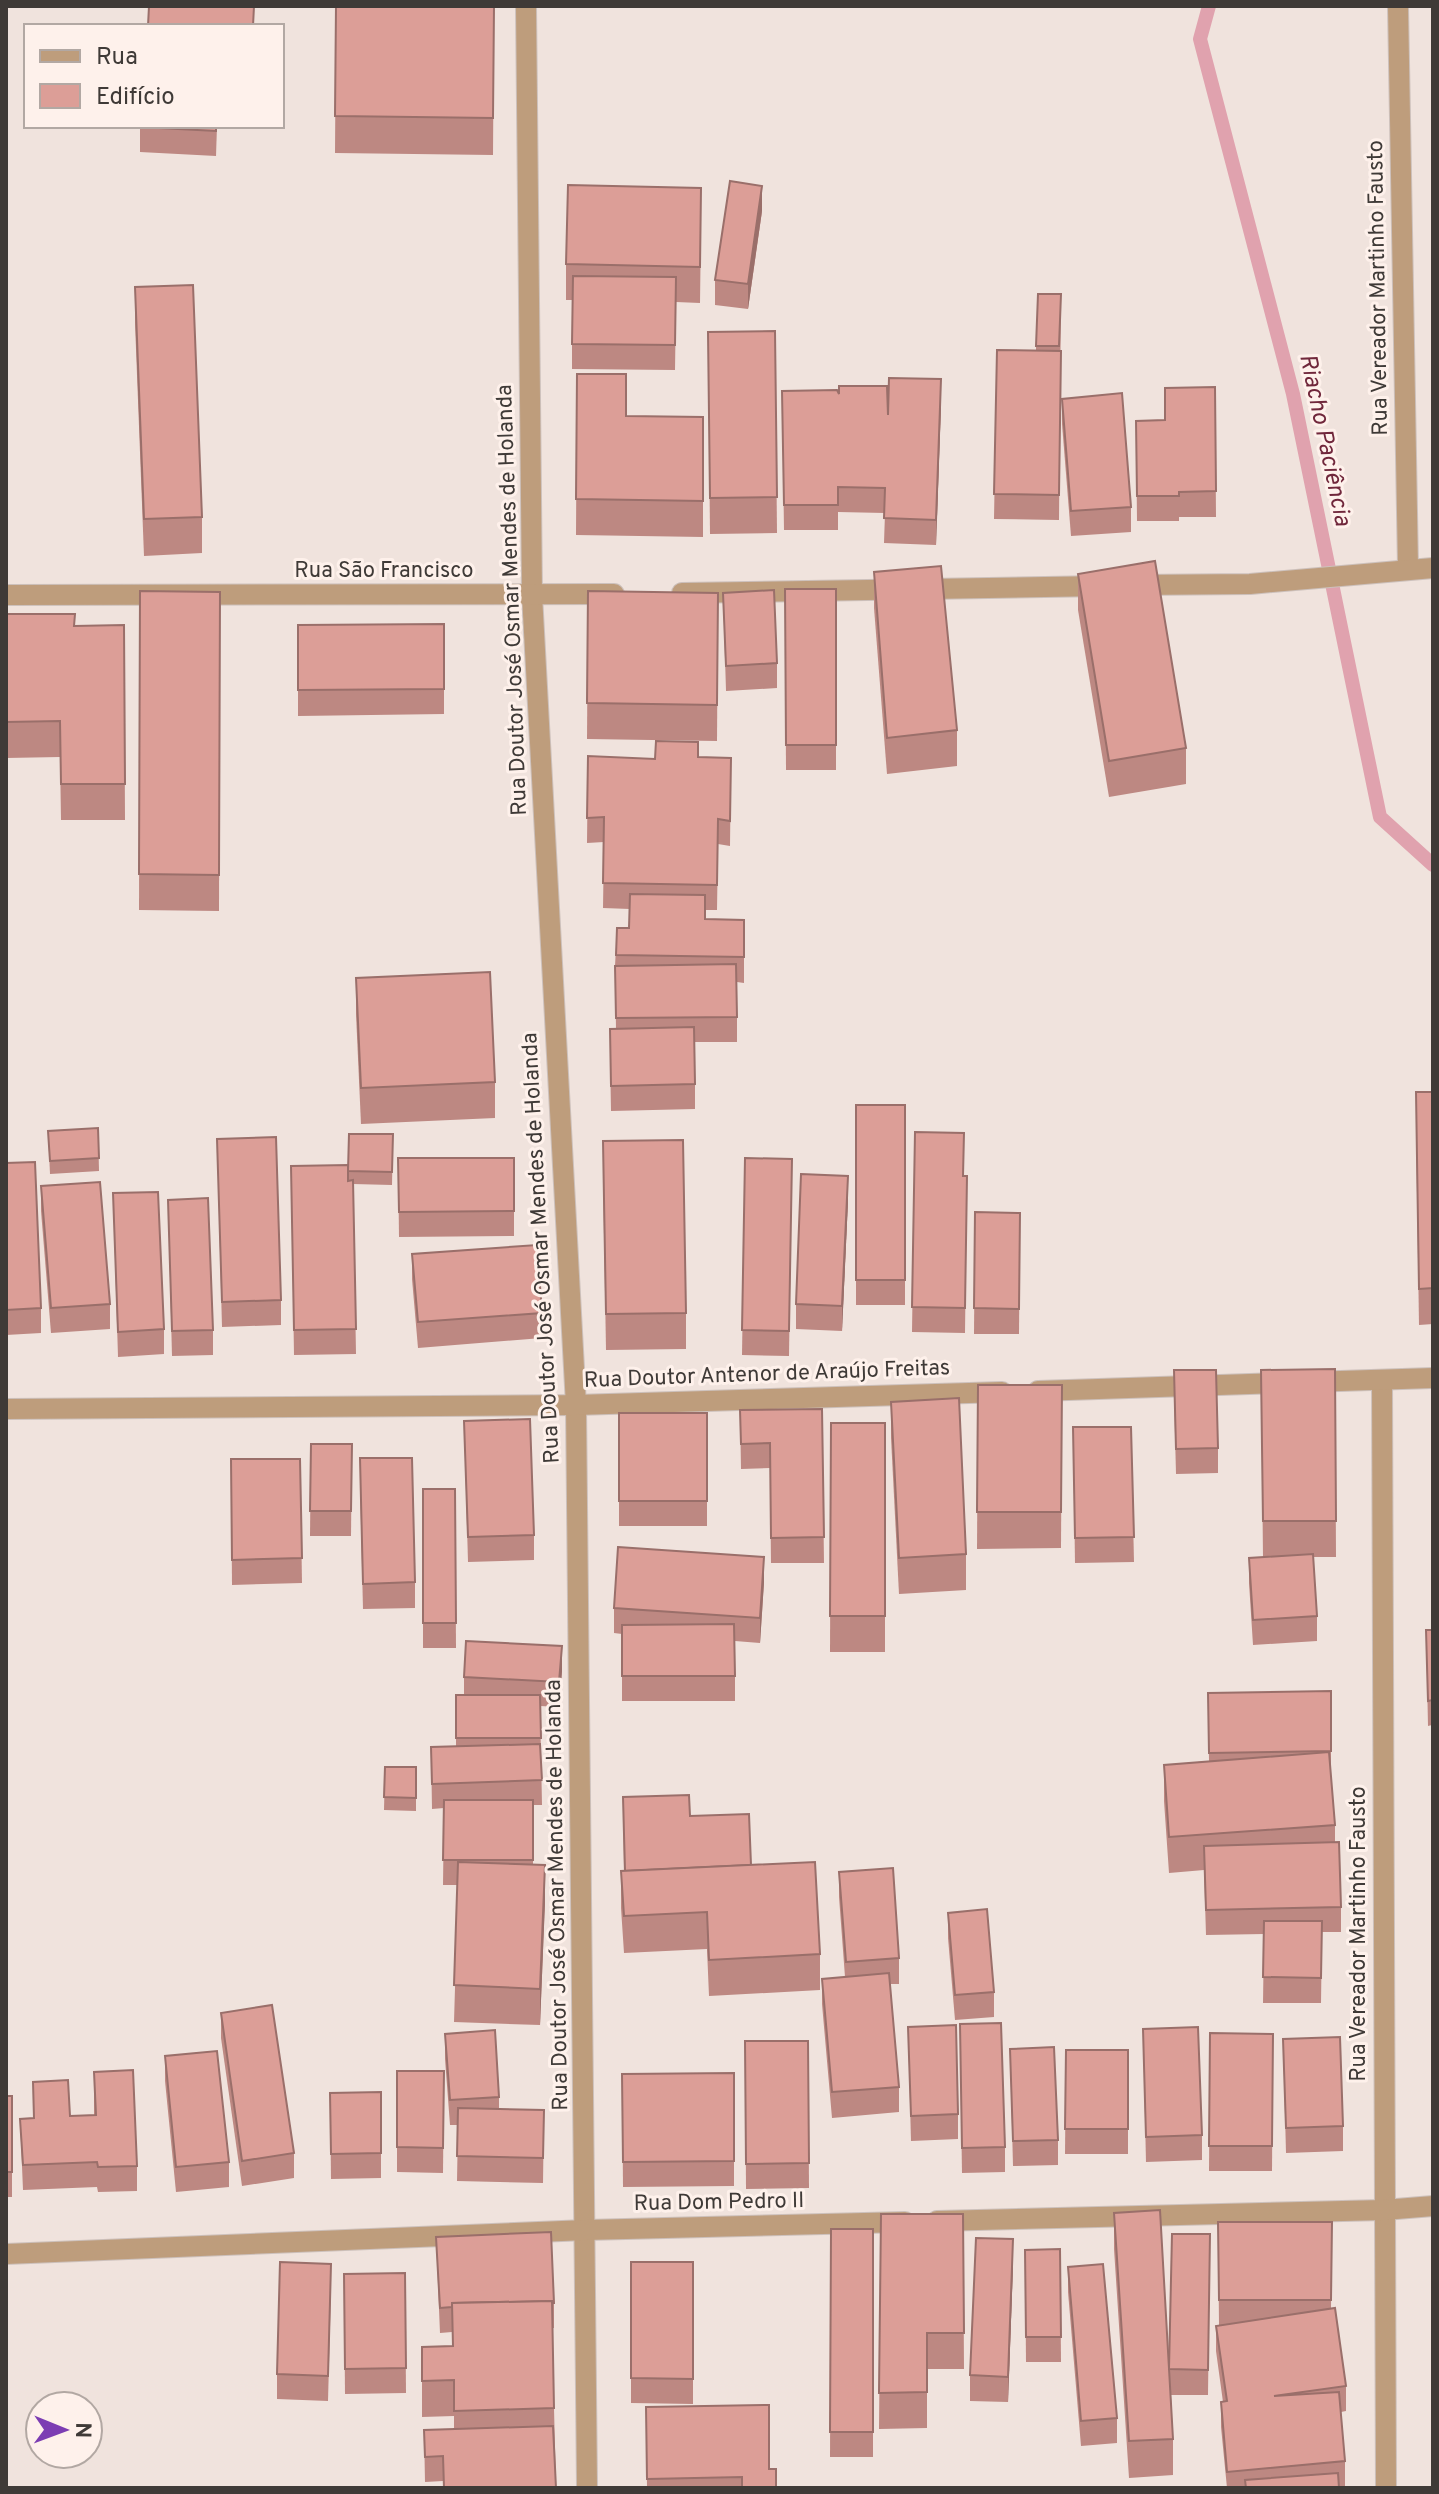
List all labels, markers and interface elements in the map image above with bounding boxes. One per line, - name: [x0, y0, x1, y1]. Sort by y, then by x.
- legend: [24, 24, 284, 128]
- text: Rua: [96, 43, 138, 73]
- text: Edifício: [96, 83, 175, 113]
- street label: Rua Vereador Martinho Fausto: [1363, 140, 1395, 436]
- water label: Riacho Paciência: [1291, 351, 1357, 530]
- street label: Rua Doutor José Osmar Mendes de Holanda: [492, 384, 534, 816]
- street label: Rua São Francisco: [294, 558, 474, 585]
- street label: Rua Doutor José Osmar Mendes de Holanda: [517, 1032, 567, 1464]
- street label: Rua Doutor Antenor de Araújo Freitas: [583, 1355, 951, 1395]
- street label: Rua Doutor José Osmar Mendes de Holanda: [541, 1679, 575, 2111]
- street label: Rua Vereador Martinho Fausto: [1346, 1786, 1373, 2082]
- street label: Rua Dom Pedro II: [633, 2188, 805, 2218]
- north arrow: [24, 2390, 104, 2470]
- text: N: [68, 2422, 95, 2438]

